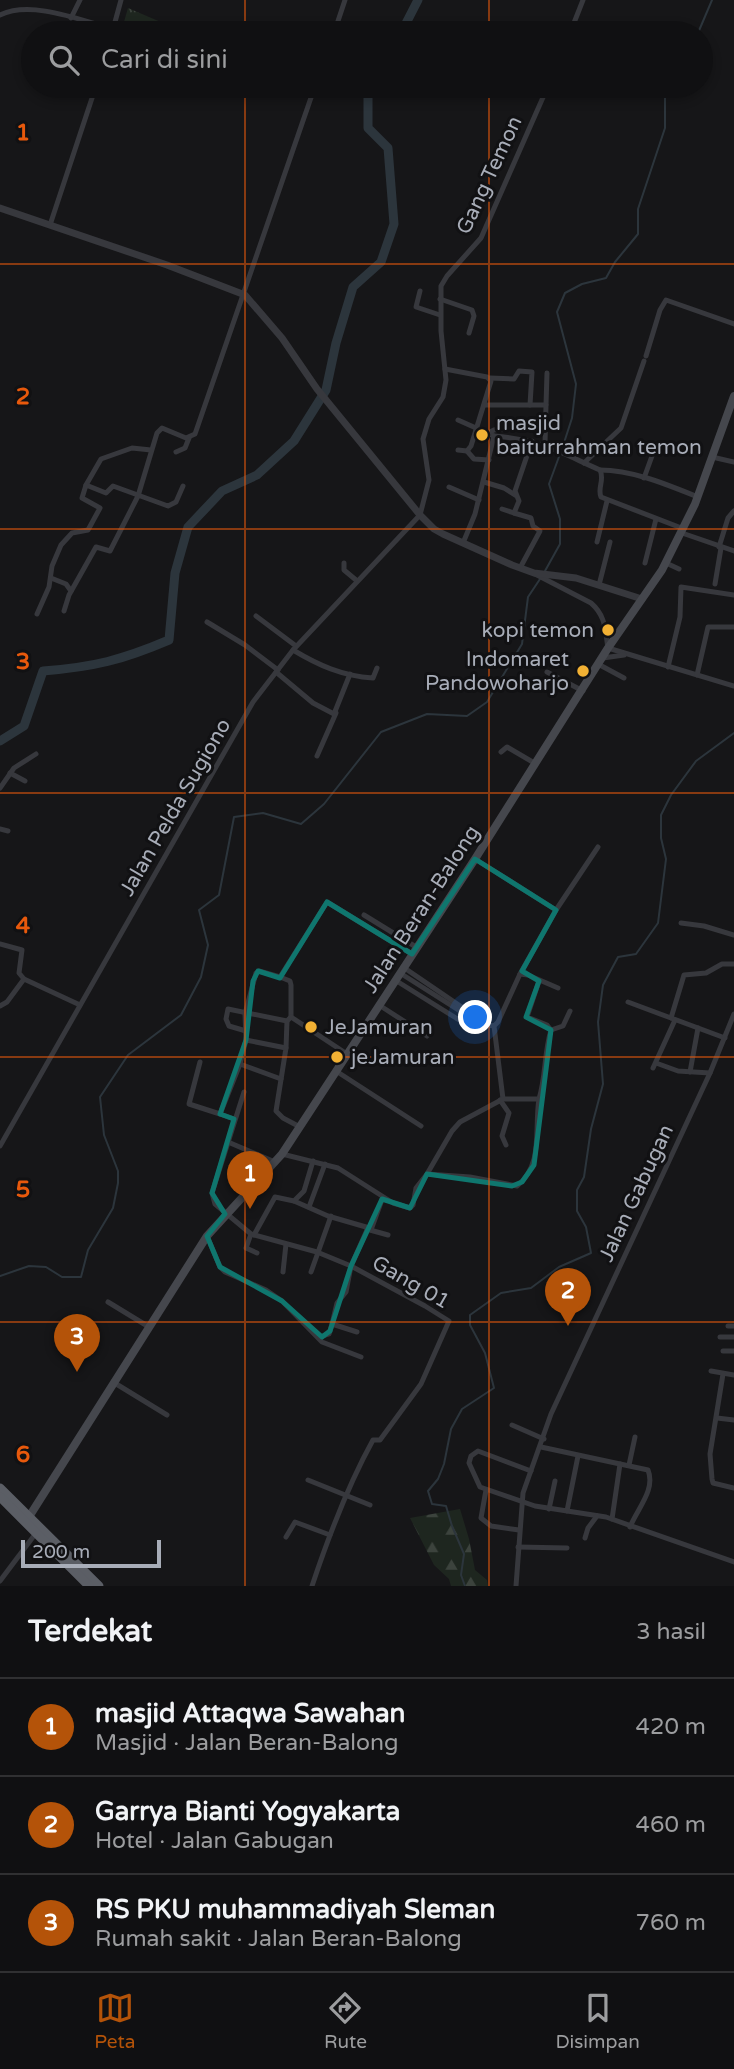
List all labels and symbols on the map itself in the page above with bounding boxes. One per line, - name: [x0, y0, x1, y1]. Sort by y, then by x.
- street label: Gang Temon: [451, 112, 528, 238]
- text: 1: [16, 119, 30, 147]
- text: 2: [16, 383, 30, 411]
- place label: masjid baiturrahman temon: [496, 411, 702, 460]
- marker: masjid baiturrahman temon: [474, 427, 490, 443]
- place label: kopi temon: [481, 618, 594, 643]
- marker: kopi temon: [600, 622, 616, 638]
- place label: Indomaret Pandowoharjo: [425, 647, 569, 696]
- text: 3: [16, 648, 30, 676]
- marker: Indomaret Pandowoharjo: [575, 663, 591, 679]
- street label: Jalan Pelda Sugiono: [114, 714, 236, 900]
- street label: Jalan Beran-Balong: [358, 821, 485, 998]
- text: 4: [16, 912, 31, 940]
- your location: [458, 1000, 492, 1034]
- place label: JeJamuran: [325, 1015, 433, 1040]
- marker: JeJamuran: [303, 1019, 319, 1035]
- place label: jeJamuran: [350, 1045, 454, 1070]
- marker: jeJamuran: [329, 1049, 345, 1065]
- street label: Jalan Gabugan: [594, 1121, 679, 1266]
- pin: 1: [227, 1151, 273, 1209]
- text: 5: [16, 1176, 30, 1204]
- street label: Gang 01: [367, 1250, 454, 1315]
- pin: 2: [545, 1268, 591, 1326]
- pin: 3: [54, 1314, 100, 1372]
- text: 6: [16, 1441, 30, 1469]
- scale bar: [21, 1537, 161, 1569]

